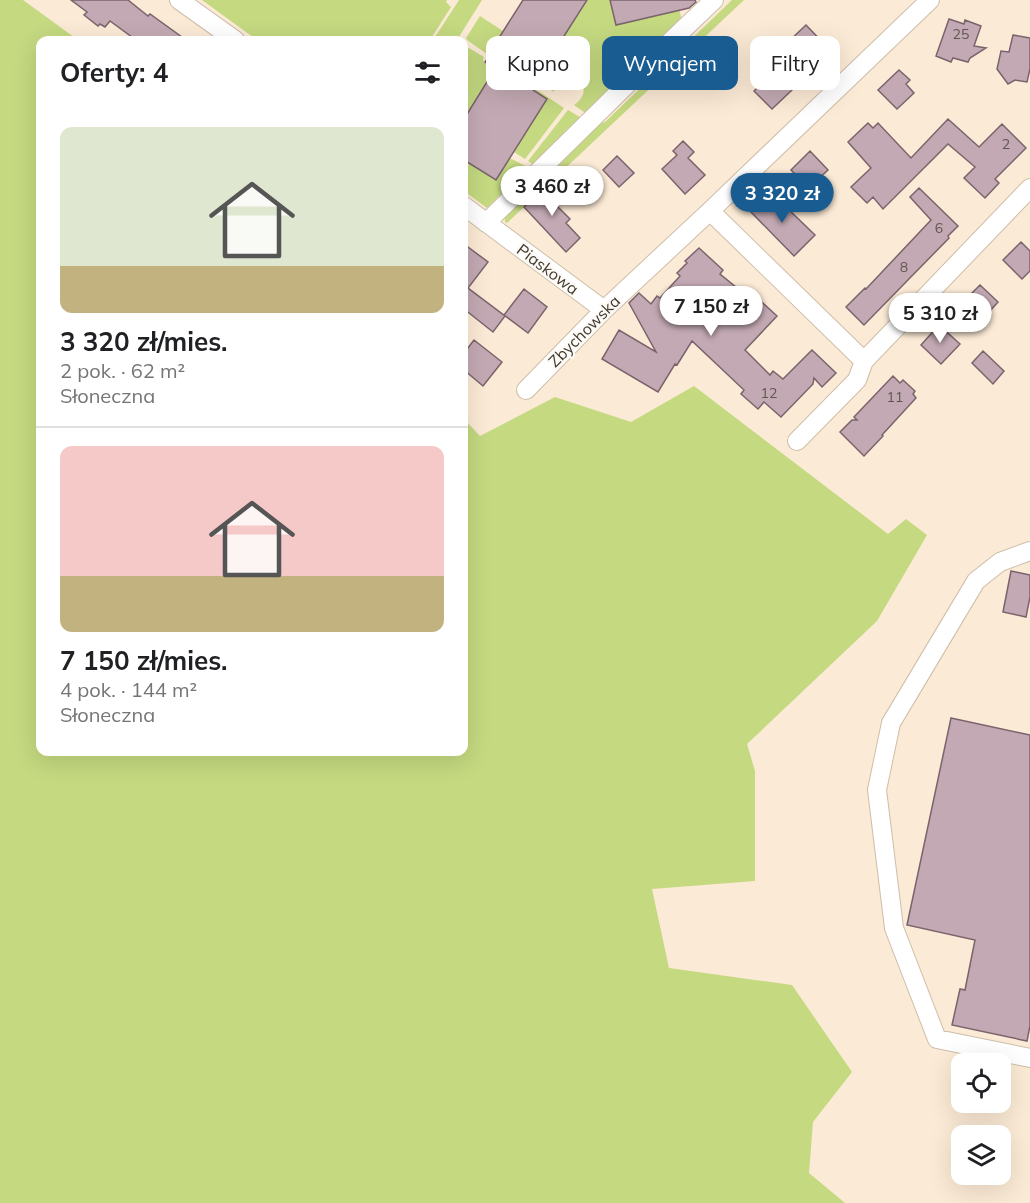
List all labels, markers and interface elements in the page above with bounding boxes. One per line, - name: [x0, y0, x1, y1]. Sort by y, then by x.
- house number: 25: [953, 25, 969, 43]
- chip: Kupno: [486, 36, 590, 90]
- chip: Wynajem: [602, 36, 738, 90]
- chip: Filtry: [750, 36, 840, 90]
- text: Oferty: 4: [60, 56, 168, 89]
- icon: filters: [411, 56, 444, 89]
- house number: 2: [1002, 135, 1010, 153]
- icon: home: [198, 166, 306, 274]
- pin: 3 460 zł: [490, 166, 614, 217]
- text: 3 460 zł: [515, 173, 589, 198]
- pin: 3 320 zł: [720, 173, 844, 224]
- text: 3 320 zł: [745, 180, 819, 205]
- house number: 6: [935, 219, 943, 237]
- street label: Piaskowa: [513, 239, 583, 299]
- house number: 8: [900, 258, 908, 276]
- pin: 7 150 zł: [649, 286, 773, 337]
- street label: Zbychowska: [544, 291, 624, 371]
- text: 7 150 zł: [674, 293, 748, 318]
- pin: 5 310 zł: [878, 293, 1002, 344]
- text: 5 310 zł: [903, 300, 977, 325]
- text: 3 320 zł/mies.: [60, 325, 228, 358]
- text: 2 pok. · 62 m²: [60, 358, 185, 383]
- text: Słoneczna: [60, 383, 155, 408]
- house number: 12: [761, 384, 777, 402]
- house number: 11: [887, 388, 903, 406]
- icon: home: [198, 485, 306, 593]
- text: 7 150 zł/mies.: [60, 644, 228, 677]
- text: 4 pok. · 144 m²: [60, 677, 197, 702]
- text: Słoneczna: [60, 702, 155, 727]
- map controls: [951, 1053, 1011, 1185]
- button: locate: [951, 1053, 1011, 1113]
- button: layers: [951, 1125, 1011, 1185]

